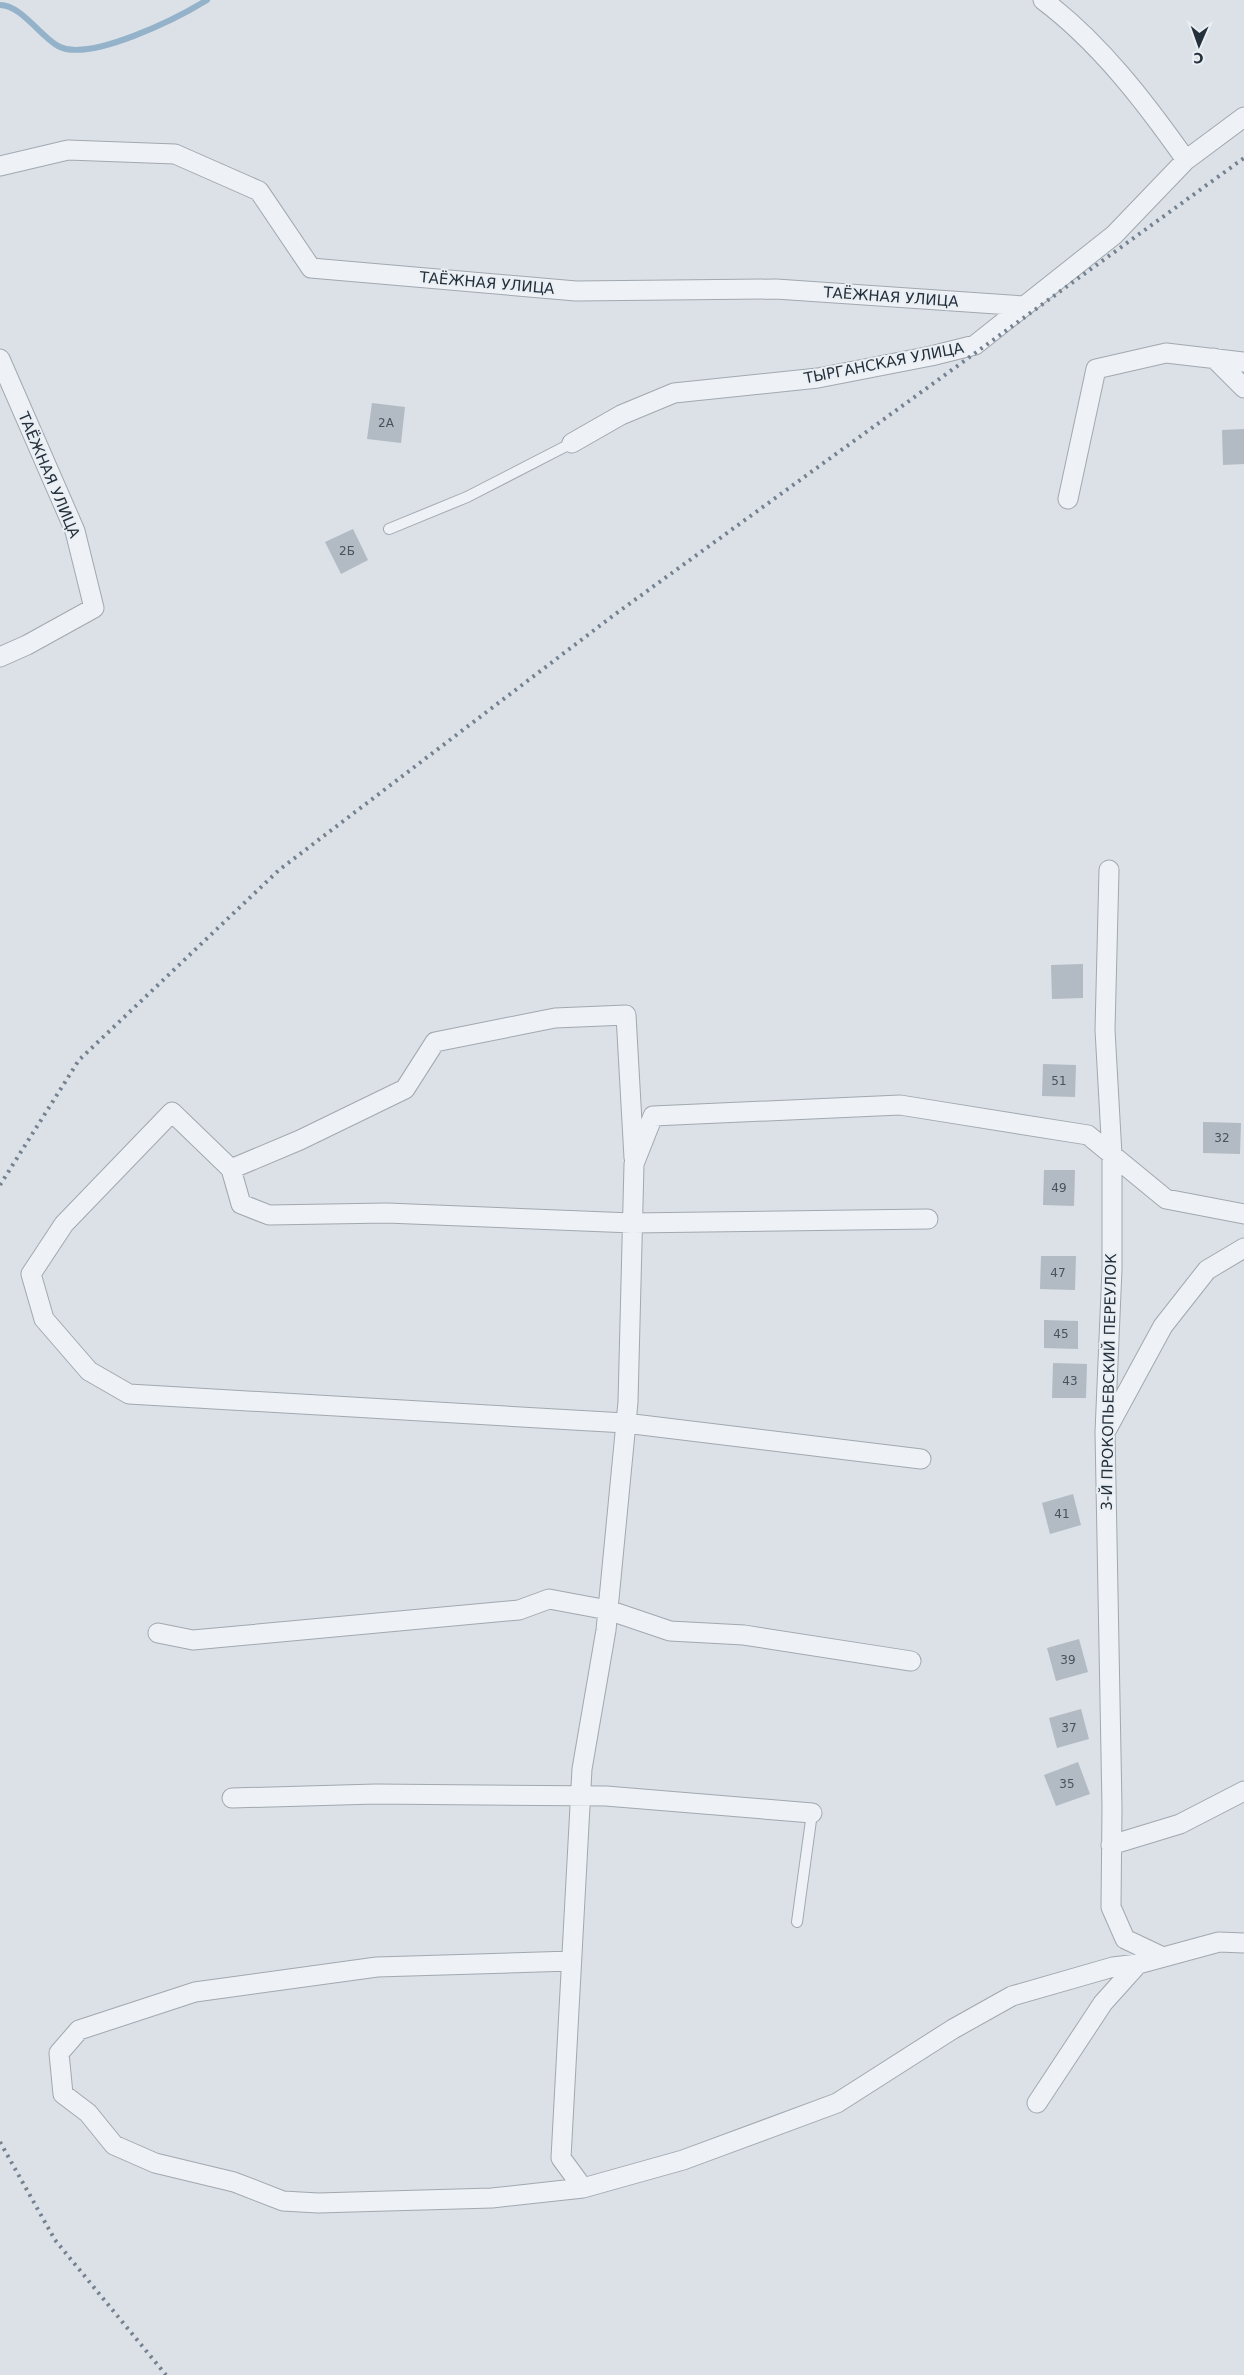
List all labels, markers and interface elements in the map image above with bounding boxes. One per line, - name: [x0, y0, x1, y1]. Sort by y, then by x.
- north arrow: [1174, 20, 1224, 70]
- text: С: [1193, 50, 1204, 66]
- street label: ТАЁЖНАЯ УЛИЦА: [418, 267, 556, 298]
- street label: ТАЁЖНАЯ УЛИЦА: [822, 282, 960, 311]
- street label: ТЫРГАНСКАЯ УЛИЦА: [802, 339, 966, 388]
- street label: ТАЁЖНАЯ УЛИЦА: [14, 408, 85, 541]
- house number: 2А: [378, 416, 395, 430]
- house number: 2Б: [339, 544, 355, 558]
- house number: 51: [1051, 1074, 1067, 1088]
- house number: 32: [1214, 1131, 1230, 1145]
- house number: 49: [1051, 1181, 1067, 1195]
- street label: 3-Й ПРОКОПЬЕВСКИЙ ПЕРЕУЛОК: [1097, 1253, 1120, 1511]
- house number: 47: [1050, 1266, 1066, 1280]
- house number: 45: [1053, 1327, 1069, 1341]
- house number: 43: [1062, 1374, 1078, 1388]
- house number: 41: [1054, 1507, 1070, 1521]
- house number: 39: [1060, 1653, 1076, 1667]
- house number: 37: [1061, 1721, 1077, 1735]
- house number: 35: [1059, 1777, 1075, 1791]

